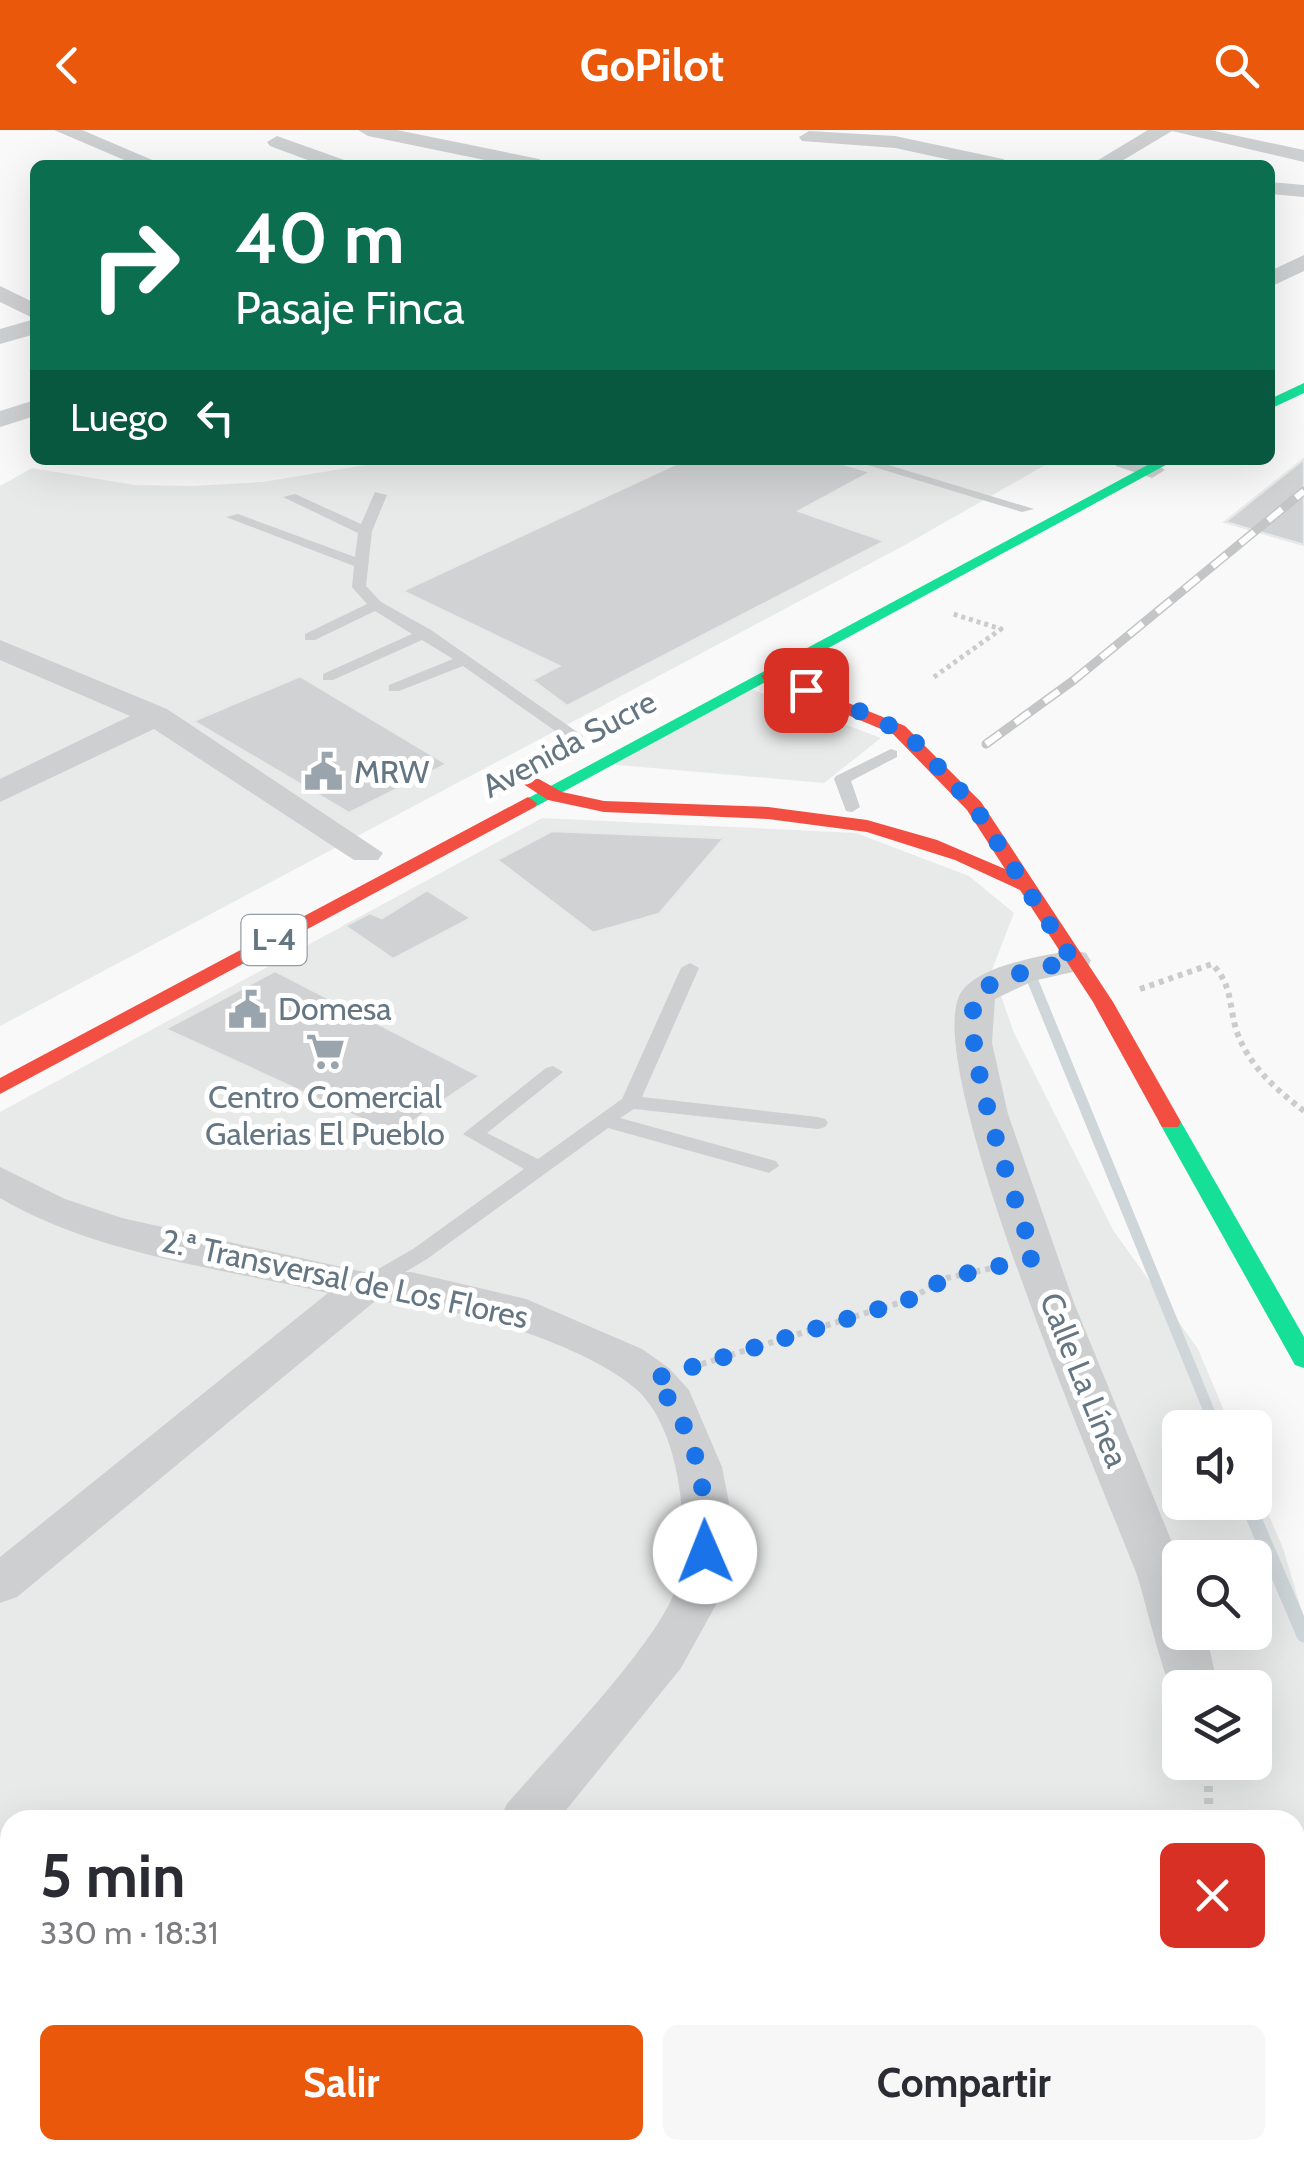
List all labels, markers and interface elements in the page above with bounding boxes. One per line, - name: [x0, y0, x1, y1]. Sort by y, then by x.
- icon: back: [40, 38, 95, 93]
- text: GoPilot: [580, 38, 724, 92]
- icon: search: [1209, 38, 1264, 93]
- text: 40 m: [235, 195, 404, 281]
- icon: right: [70, 200, 200, 330]
- text: Pasaje Finca: [235, 281, 465, 335]
- icon: left: [188, 390, 243, 445]
- text: Luego: [70, 394, 168, 441]
- pin: [764, 648, 849, 733]
- icon: arrive: [779, 663, 834, 718]
- street label: Avenida Sucre: [475, 681, 662, 806]
- public building icon: MRW: [303, 751, 345, 793]
- place label: MRW: [354, 752, 430, 791]
- road number: L-4: [242, 915, 306, 965]
- public building icon: Domesa: [227, 988, 269, 1030]
- place label: Domesa: [278, 989, 392, 1028]
- supermarket icon: Centro Comercial Galerias El Pueblo: [304, 1031, 346, 1073]
- place label: Centro Comercial Galerias El Pueblo: [205, 1077, 445, 1153]
- street label: 2.ª Transversal de Los Flores: [158, 1221, 532, 1336]
- street label: Calle La Línea: [1032, 1287, 1137, 1473]
- map controls: [1162, 1410, 1272, 1780]
- button: sound: [1162, 1410, 1272, 1520]
- position arrow: [653, 1500, 757, 1604]
- button: search: [1162, 1540, 1272, 1650]
- button: layers: [1162, 1670, 1272, 1780]
- text: 5 min: [40, 1839, 185, 1912]
- button: close: [1160, 1843, 1265, 1948]
- text: 330 m · 18:31: [40, 1913, 218, 1952]
- button: Salir: [40, 2025, 643, 2140]
- button: Compartir: [663, 2025, 1265, 2140]

